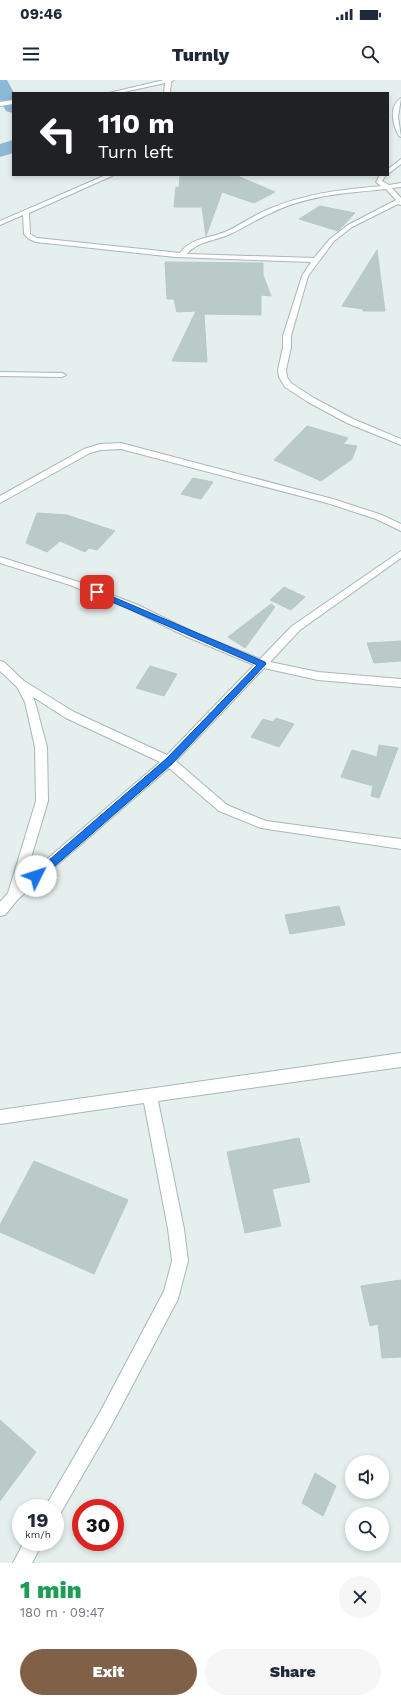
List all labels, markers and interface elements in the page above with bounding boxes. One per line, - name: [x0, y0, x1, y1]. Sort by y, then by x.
- text: 09:46: [20, 5, 62, 23]
- icon: menu: [20, 43, 42, 65]
- icon: search: [359, 43, 381, 65]
- text: Turnly: [172, 44, 229, 65]
- text: 110 m: [98, 107, 175, 140]
- icon: left: [32, 108, 84, 160]
- text: Turn left: [98, 141, 173, 162]
- pin: [80, 575, 114, 609]
- icon: arrive: [86, 581, 108, 603]
- position arrow: [15, 855, 57, 897]
- map controls: [345, 1455, 389, 1551]
- button: sound: [345, 1455, 389, 1499]
- speed limit sign: 30: [72, 1499, 124, 1551]
- button: search: [345, 1507, 389, 1551]
- text: 19: [28, 1508, 48, 1532]
- text: km/h: [25, 1529, 51, 1540]
- text: 1 min: [20, 1576, 82, 1604]
- button: close: [339, 1576, 381, 1618]
- text: 180 m · 09:47: [20, 1605, 104, 1620]
- button: Exit: [20, 1649, 197, 1695]
- button: Share: [205, 1649, 381, 1695]

